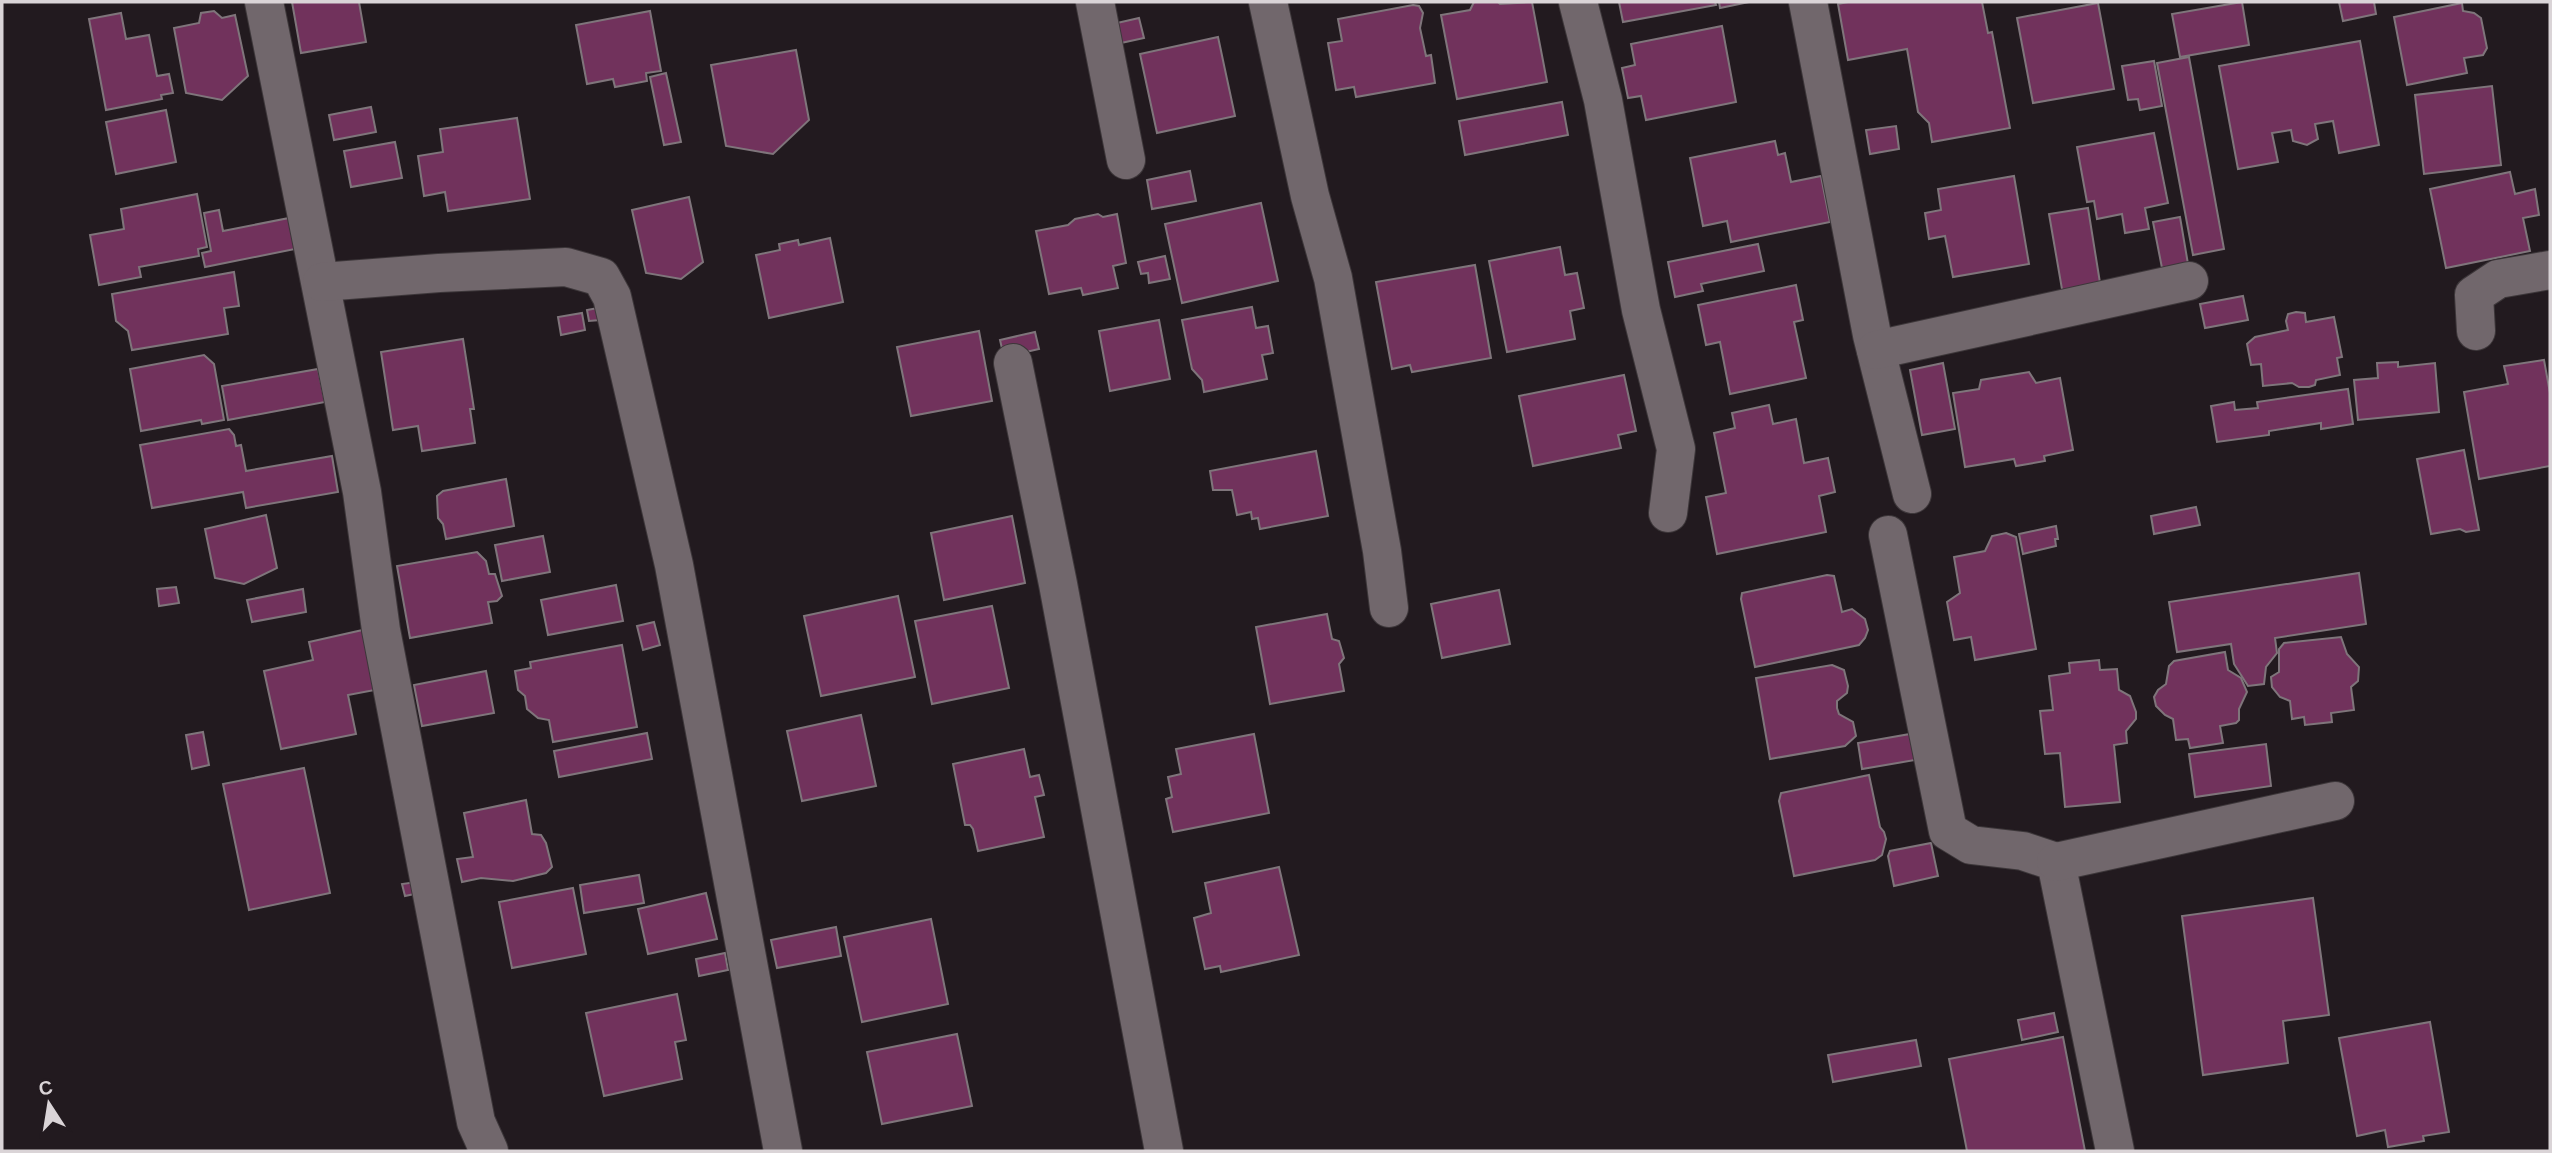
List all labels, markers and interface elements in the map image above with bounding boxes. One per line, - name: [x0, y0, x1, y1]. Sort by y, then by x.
- north arrow: [14, 1069, 84, 1139]
- text: С: [37, 1076, 55, 1100]

